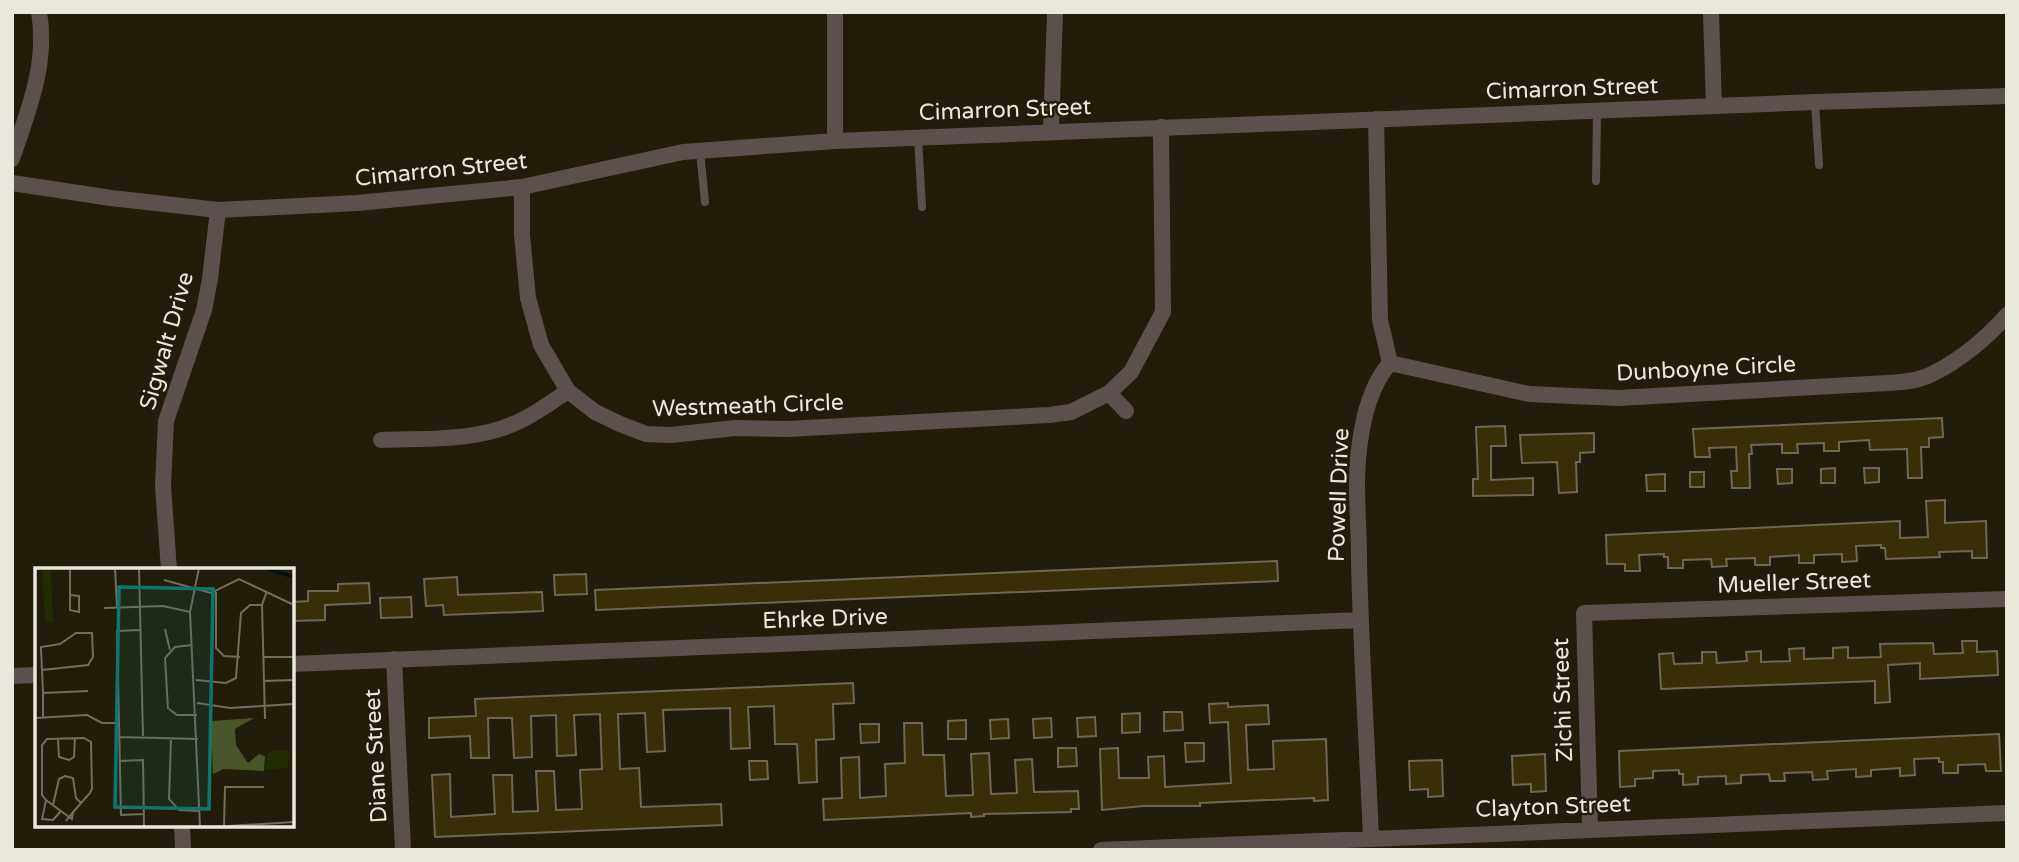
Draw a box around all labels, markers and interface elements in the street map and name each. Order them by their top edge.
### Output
street label: Cimarron Street [1485,72,1659,106]
street label: Cimarron Street [918,93,1092,127]
street label: Cimarron Street [354,147,529,193]
street label: Sigwalt Drive [134,269,200,413]
street label: Dunboyne Circle [1615,350,1797,388]
street label: Westmeath Circle [652,389,844,423]
street label: Powell Drive [1323,427,1355,563]
street label: Mueller Street [1717,566,1872,600]
inset map [35,568,294,827]
street label: Ehrke Drive [762,603,888,635]
street label: Zichi Street [1547,637,1579,763]
street label: Diane Street [358,688,393,824]
street label: Clayton Street [1475,790,1631,824]

